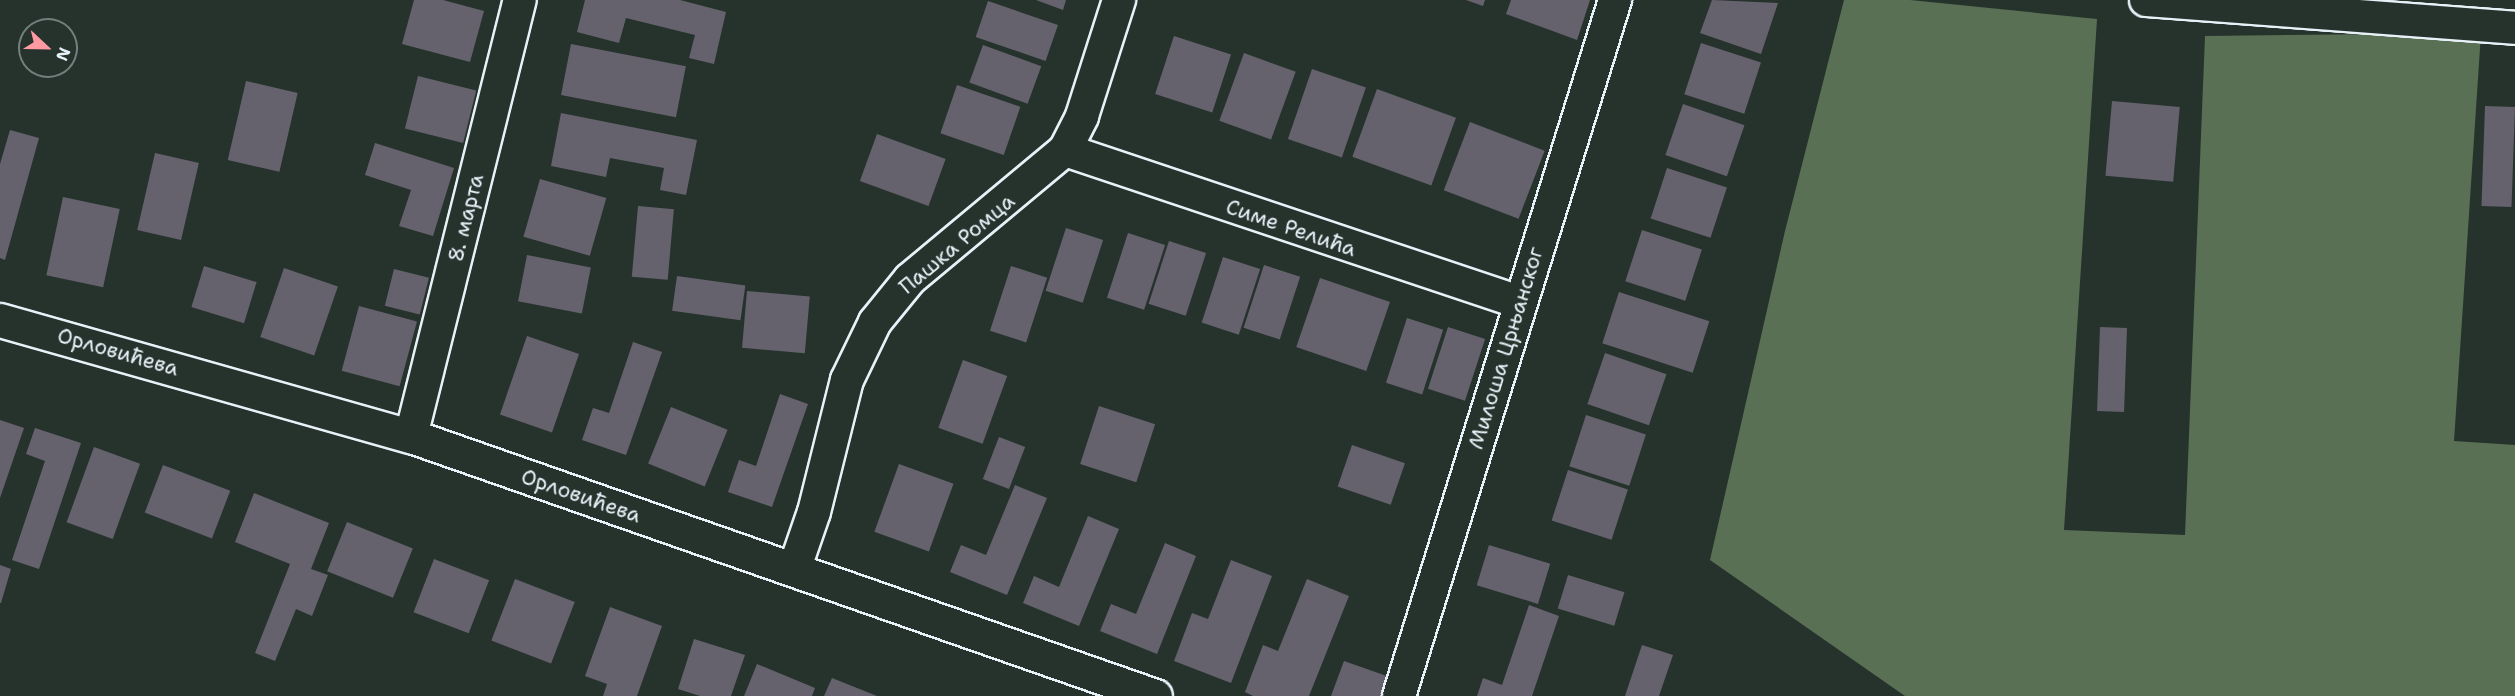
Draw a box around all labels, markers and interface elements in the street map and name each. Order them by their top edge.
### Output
north arrow [18,18,78,78]
text: N [51,44,75,64]
street label: 8. марта [443,171,489,265]
street label: Пашка Ромца [894,188,1020,300]
street label: Симе Релића [1223,194,1359,262]
street label: Милоша Црњанског [1463,244,1549,452]
street label: Орловићева [54,323,182,381]
street label: Орловићева [518,464,644,528]

